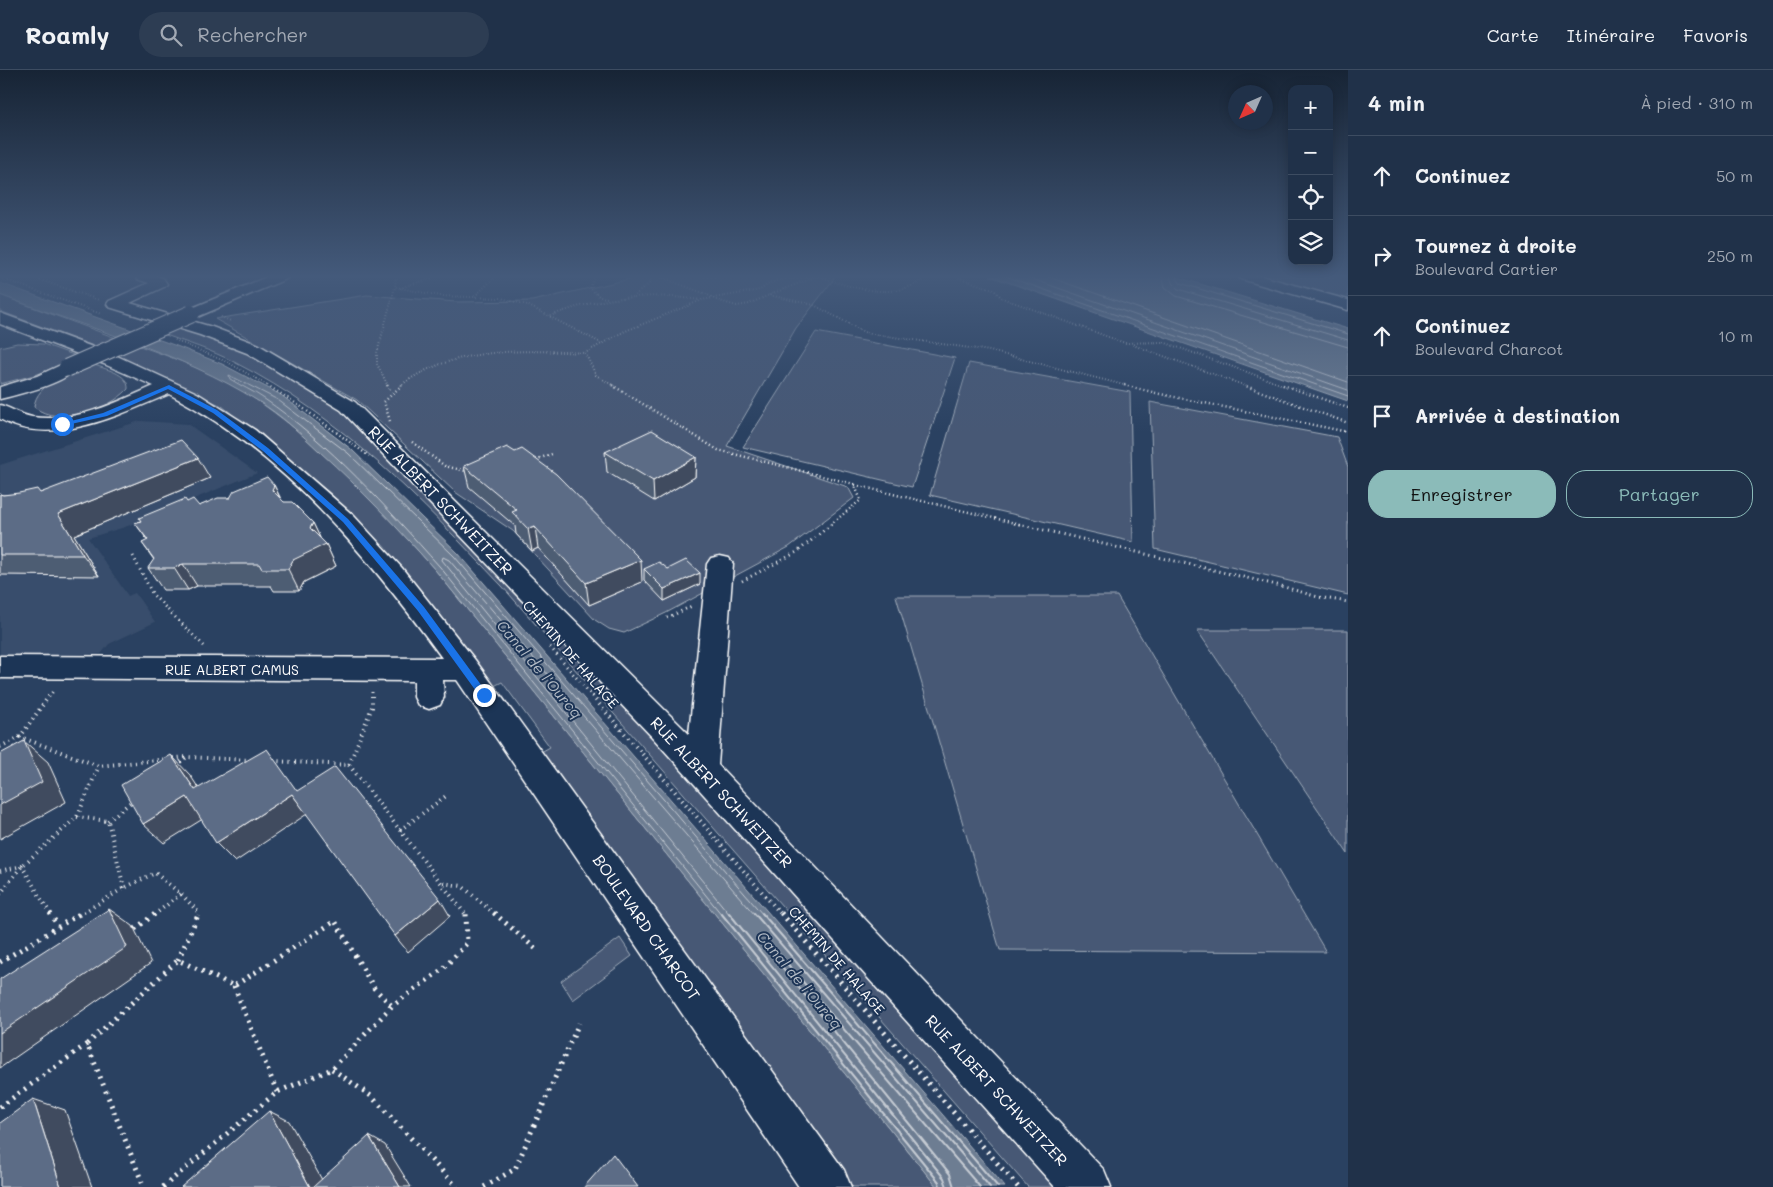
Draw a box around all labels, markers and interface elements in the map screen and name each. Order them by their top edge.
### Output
search box [139,12,489,57]
text: Roamly [25,19,109,50]
icon: search [157,21,185,49]
text: Rechercher [197,22,308,47]
text: Carte [1487,23,1539,47]
text: Itinéraire [1567,23,1655,47]
text: Favoris [1683,23,1748,47]
north arrow [1228,85,1273,130]
map controls [1288,85,1333,265]
button: + [1288,85,1333,130]
text: 4 min [1368,89,1425,116]
text: À pied · 310 m [1641,92,1753,113]
button: − [1288,130,1333,175]
icon: ahead [1368,162,1396,190]
text: Continuez [1415,163,1510,188]
text: 50 m [1716,165,1753,186]
button: locate [1288,175,1333,220]
button: layers [1288,220,1333,265]
text: Tournez à droite [1415,233,1577,258]
icon: right [1368,242,1396,270]
text: 250 m [1707,245,1753,266]
text: Boulevard Cartier [1415,258,1558,279]
text: Continuez [1415,313,1510,338]
icon: ahead [1368,322,1396,350]
text: 10 m [1718,325,1753,346]
text: Boulevard Charcot [1415,338,1563,359]
icon: arrive [1368,402,1396,430]
text: Arrivée à destination [1415,403,1620,428]
route start [51,413,74,436]
street label: RUE ALBERT SCHWEITZER [364,421,518,579]
button: Enregistrer [1368,470,1556,518]
button: Partager [1566,470,1753,518]
street label: CHEMIN DE HALAGE [519,596,623,712]
water label: Canal de l'Ourcq [493,615,587,723]
street label: RUE ALBERT CAMUS [165,660,299,679]
route end [473,684,496,707]
street label: RUE ALBERT SCHWEITZER [646,712,798,872]
street label: BOULEVARD CHARCOT [589,850,705,1004]
street label: CHEMIN DE HALAGE [785,902,889,1018]
water label: Canal de l'Ourcq [753,926,847,1034]
street label: RUE ALBERT SCHWEITZER [921,1010,1073,1170]

